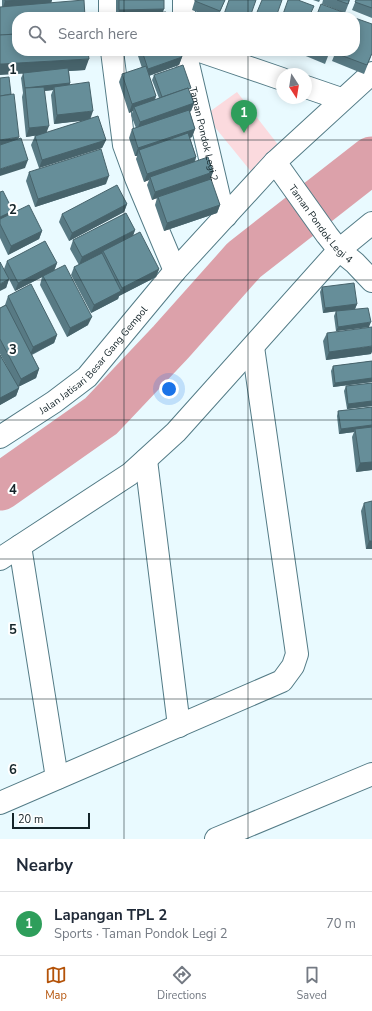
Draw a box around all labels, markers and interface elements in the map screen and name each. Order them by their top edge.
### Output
search box [12,12,360,56]
icon: search [26,23,48,45]
text: Search here [58,24,138,44]
text: 1 [9,61,17,79]
north arrow [276,68,312,104]
street label: Taman Pondok Legi 2 [186,85,221,183]
pin: 1 [231,100,257,133]
street label: Taman Pondok Legi 4 [285,182,356,267]
text: 2 [9,201,17,219]
street label: Jalan Jatisari Besar Gang Gempol [36,303,151,418]
text: 3 [9,341,17,359]
your location [159,379,179,399]
text: 4 [9,481,17,499]
text: 5 [9,621,17,639]
text: 6 [9,761,17,779]
scale bar [12,811,90,830]
text: 20 m [18,812,43,827]
text: Nearby [16,854,73,877]
text: Lapangan TPL 2 [54,905,167,925]
text: 1 [25,915,33,933]
text: 70 m [326,915,356,933]
text: Sports · Taman Pondok Legi 2 [54,925,228,943]
tab: Map [45,964,67,1003]
tab: Directions [157,964,207,1003]
tab: Saved [297,964,327,1003]

